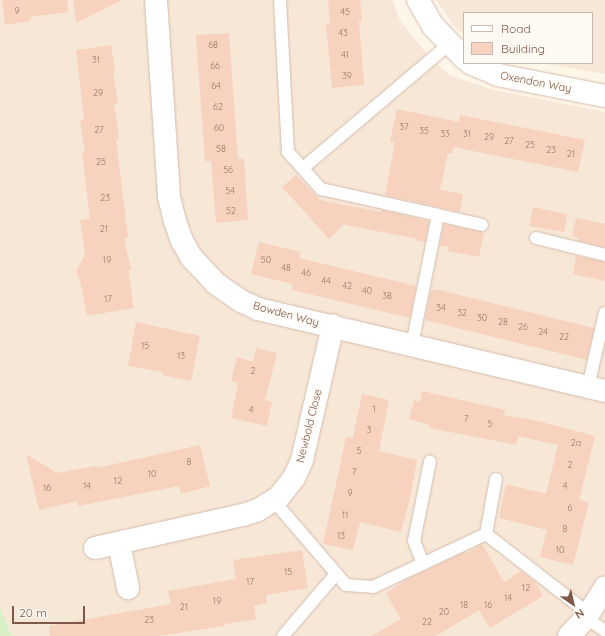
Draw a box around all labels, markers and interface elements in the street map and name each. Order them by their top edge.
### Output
house number: 9 [14,6,20,16]
house number: 45 [340,7,350,17]
legend [463,12,593,64]
text: Road [501,21,531,36]
house number: 43 [338,28,348,38]
house number: 68 [208,40,218,50]
text: Building [501,41,545,56]
house number: 41 [341,50,349,60]
house number: 31 [92,55,100,65]
house number: 66 [210,61,220,71]
street label: Oxendon Way [499,69,573,95]
house number: 39 [342,71,352,81]
house number: 64 [211,81,221,91]
house number: 29 [93,88,103,98]
house number: 62 [213,102,223,112]
house number: 37 [399,122,409,132]
house number: 60 [214,123,224,133]
house number: 27 [94,125,104,135]
house number: 35 [419,126,429,136]
house number: 33 [440,129,450,139]
house number: 31 [463,129,471,139]
house number: 29 [484,132,494,142]
house number: 27 [504,136,514,146]
house number: 25 [525,140,535,150]
house number: 58 [216,144,226,154]
house number: 23 [546,145,556,155]
house number: 21 [567,149,575,159]
house number: 25 [96,157,106,167]
house number: 56 [223,165,233,175]
house number: 54 [225,186,235,196]
house number: 23 [100,193,110,203]
house number: 52 [226,206,236,216]
house number: 21 [100,224,108,234]
house number: 19 [103,255,111,265]
house number: 50 [261,255,271,265]
house number: 48 [281,263,291,273]
house number: 46 [301,268,311,278]
house number: 44 [321,276,331,286]
house number: 42 [342,281,352,291]
house number: 40 [362,286,372,296]
house number: 38 [382,291,392,301]
house number: 17 [104,294,112,304]
street label: Bowden Way [252,299,320,329]
house number: 34 [436,303,446,313]
house number: 32 [457,308,467,318]
house number: 30 [477,313,487,323]
house number: 28 [498,317,508,327]
house number: 26 [518,322,528,332]
house number: 24 [538,327,548,337]
house number: 22 [559,332,569,342]
house number: 15 [141,341,149,351]
house number: 13 [177,351,185,361]
house number: 2 [251,366,255,376]
street label: Newbold Close [293,388,325,464]
house number: 1 [372,404,376,414]
house number: 4 [249,405,253,415]
house number: 7 [464,414,468,424]
house number: 5 [488,419,492,429]
house number: 3 [367,425,371,435]
house number: 2a [571,438,581,448]
house number: 5 [357,446,361,456]
house number: 8 [187,457,191,467]
house number: 2 [568,460,572,470]
house number: 7 [352,467,356,477]
house number: 10 [148,469,156,479]
house number: 12 [114,476,122,486]
house number: 14 [83,481,91,491]
house number: 4 [563,481,567,491]
house number: 16 [43,483,51,493]
house number: 9 [347,488,353,498]
house number: 6 [568,503,572,513]
house number: 11 [342,510,348,520]
house number: 8 [563,524,567,534]
house number: 13 [337,531,345,541]
house number: 10 [556,545,564,555]
house number: 15 [284,567,292,577]
house number: 17 [246,577,254,587]
house number: 12 [522,583,530,593]
north arrow [553,584,593,624]
house number: 14 [504,593,512,603]
house number: 19 [213,596,221,606]
scale bar [14,598,87,624]
house number: 18 [460,600,468,610]
house number: 16 [484,600,492,610]
house number: 21 [180,602,188,612]
text: 20 m [19,605,47,620]
text: N [572,606,587,622]
house number: 20 [439,607,449,617]
house number: 23 [144,615,154,625]
house number: 22 [422,617,432,627]

